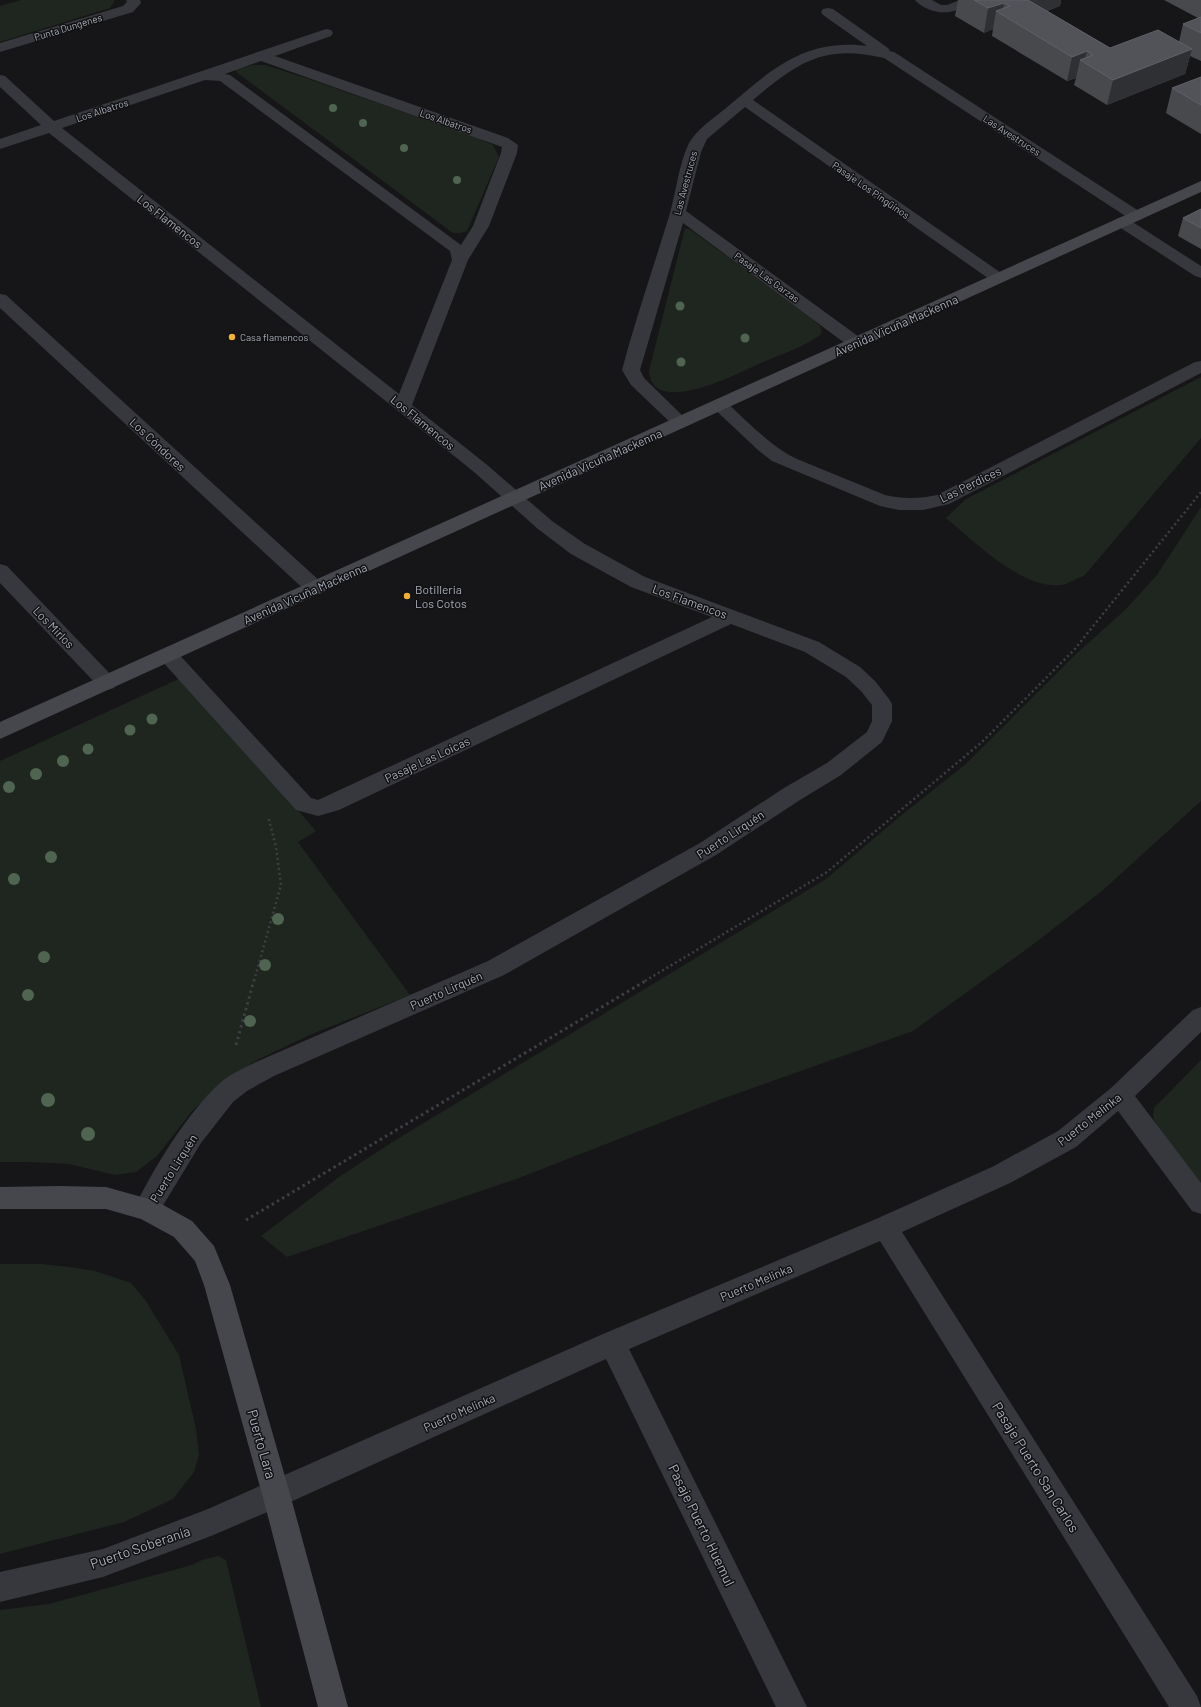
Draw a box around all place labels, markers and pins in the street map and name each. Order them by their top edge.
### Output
place label: Casa flamencos [240,331,308,343]
marker: Casa flamencos [227,332,237,342]
place label: Botilleria Los Cotos [415,582,467,610]
marker: Botilleria Los Cotos [402,591,412,601]

